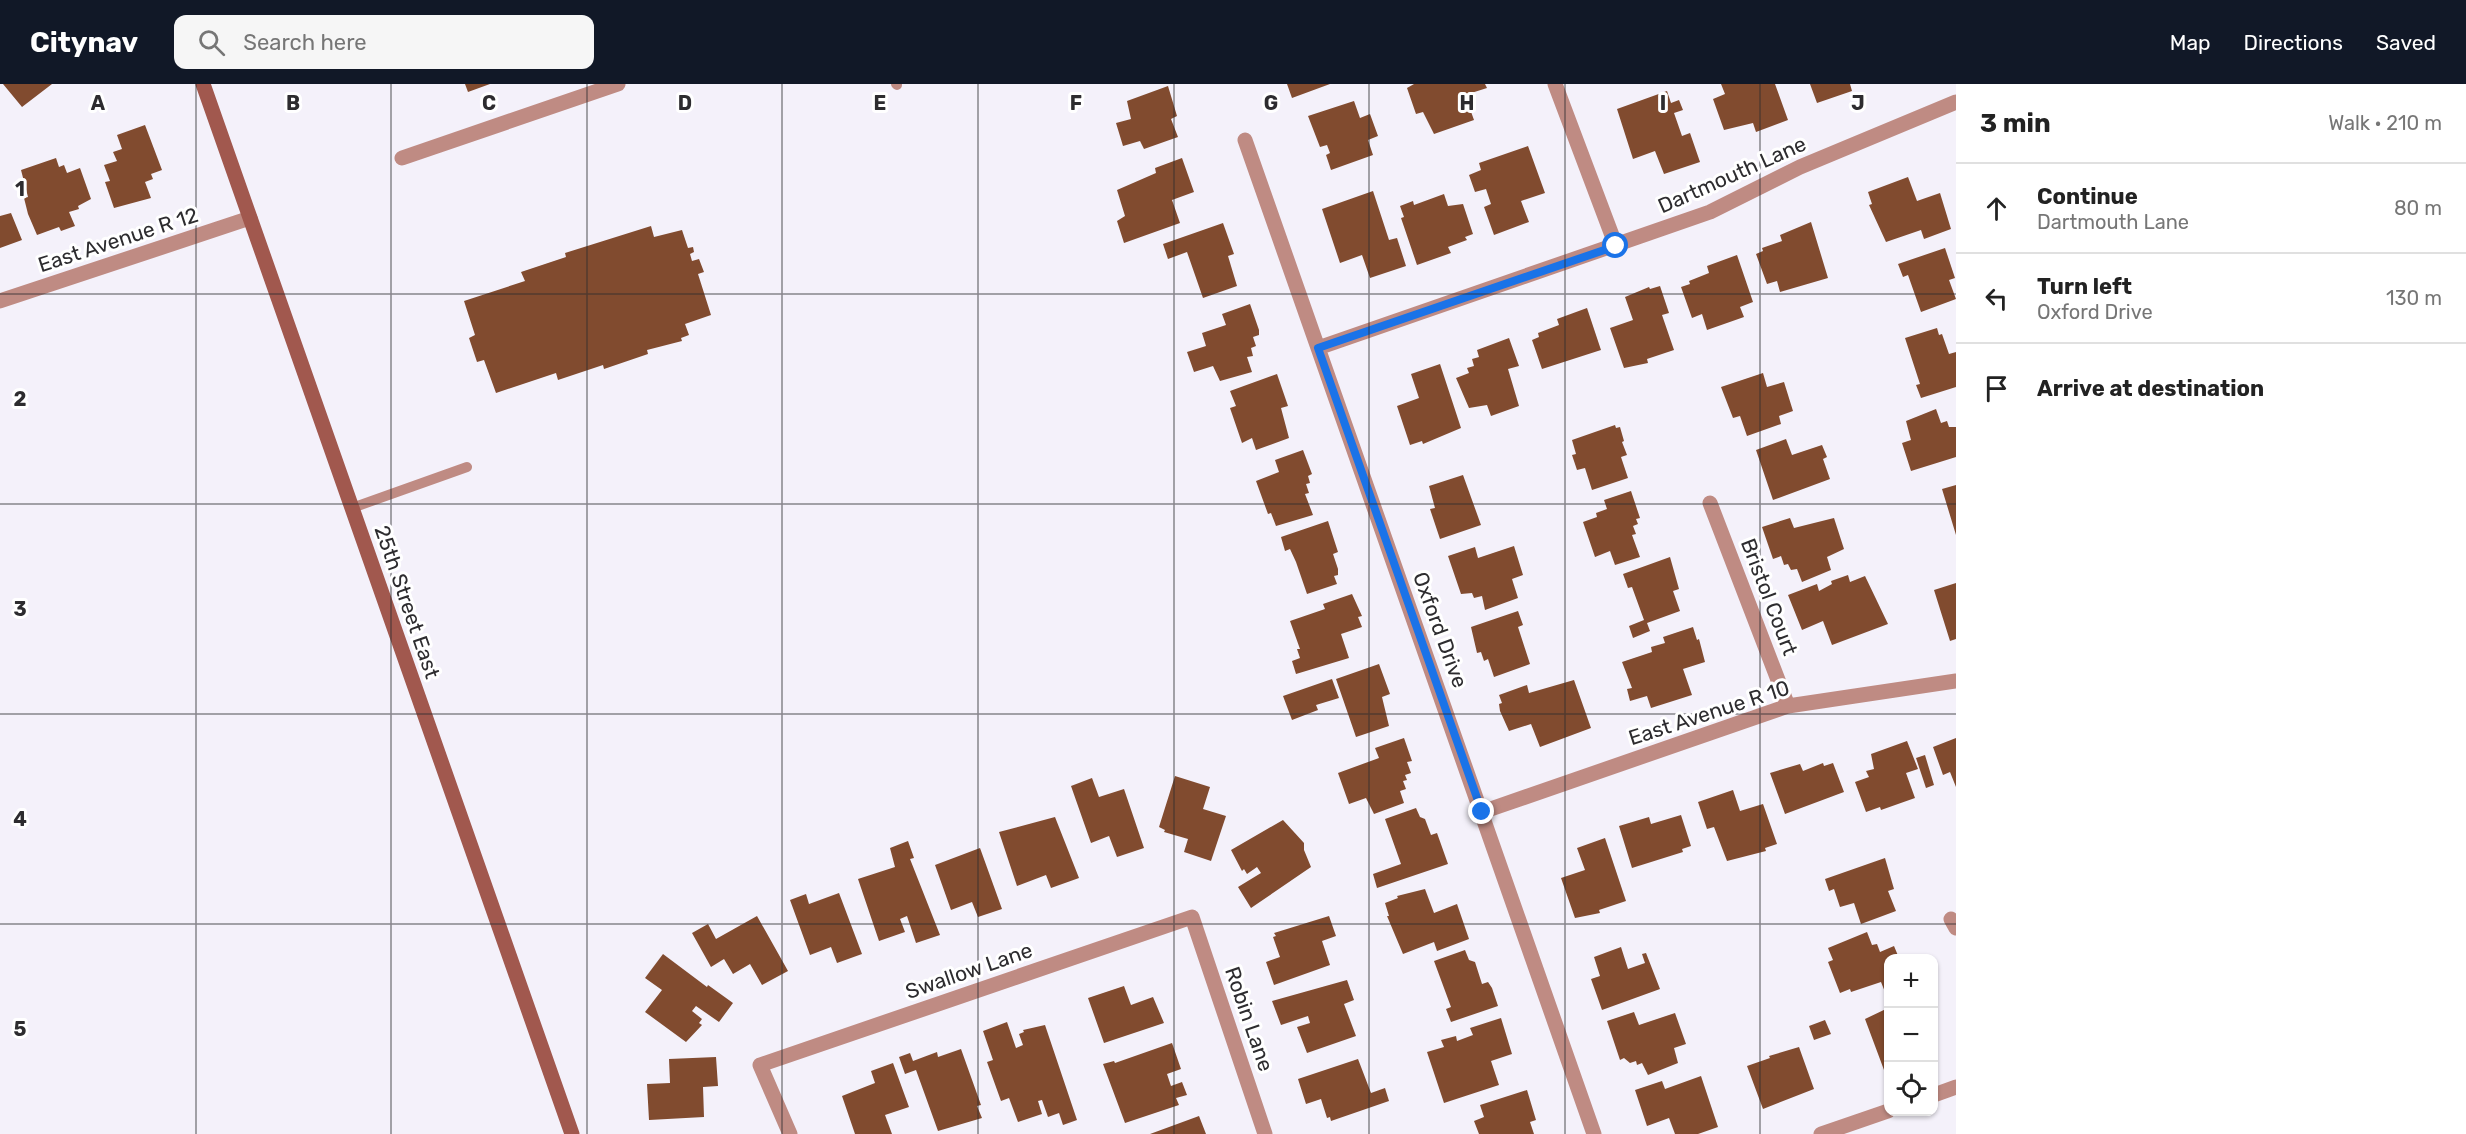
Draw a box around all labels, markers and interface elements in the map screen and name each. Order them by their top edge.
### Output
search box [174,15,594,69]
text: Citynav [30,26,138,59]
icon: search [195,26,228,59]
text: Search here [243,29,367,56]
text: Map [2170,30,2211,55]
text: Directions [2244,30,2343,55]
text: Saved [2376,30,2436,55]
text: A [91,91,106,115]
text: B [286,91,300,115]
text: C [482,91,496,115]
text: D [678,91,692,115]
text: E [874,91,886,115]
text: F [1070,91,1082,115]
text: G [1264,91,1278,115]
text: H [1460,91,1474,115]
text: I [1660,91,1666,115]
text: J [1851,91,1865,115]
text: 3 min [1980,108,2051,139]
text: Walk · 210 m [2328,111,2442,135]
street label: Dartmouth Lane [1654,131,1810,218]
text: 1 [15,177,25,201]
text: Continue [2037,183,2138,210]
icon: ahead [1980,192,2013,225]
text: 80 m [2394,196,2442,220]
street label: East Avenue R 12 [35,202,201,277]
text: Dartmouth Lane [2037,210,2189,234]
route start [1602,232,1628,258]
text: Turn left [2037,273,2132,300]
icon: left [1980,282,2013,315]
text: 130 m [2386,286,2442,310]
text: Oxford Drive [2037,300,2153,324]
icon: arrive [1980,372,2013,405]
text: Arrive at destination [2037,375,2264,402]
text: 2 [14,387,27,411]
street label: 25th Street East [370,522,445,682]
street label: Bristol Court [1736,535,1803,659]
street label: Oxford Drive [1408,569,1473,691]
text: 3 [13,597,27,621]
street label: East Avenue R 10 [1625,675,1792,750]
route end [1468,798,1494,824]
text: 4 [13,807,27,831]
street label: Swallow Lane [902,937,1036,1004]
map controls [1884,954,1938,1116]
button: + [1884,954,1938,1008]
street label: Robin Lane [1220,963,1279,1074]
button: − [1884,1008,1938,1062]
text: 5 [14,1017,27,1041]
button: locate [1884,1062,1938,1116]

